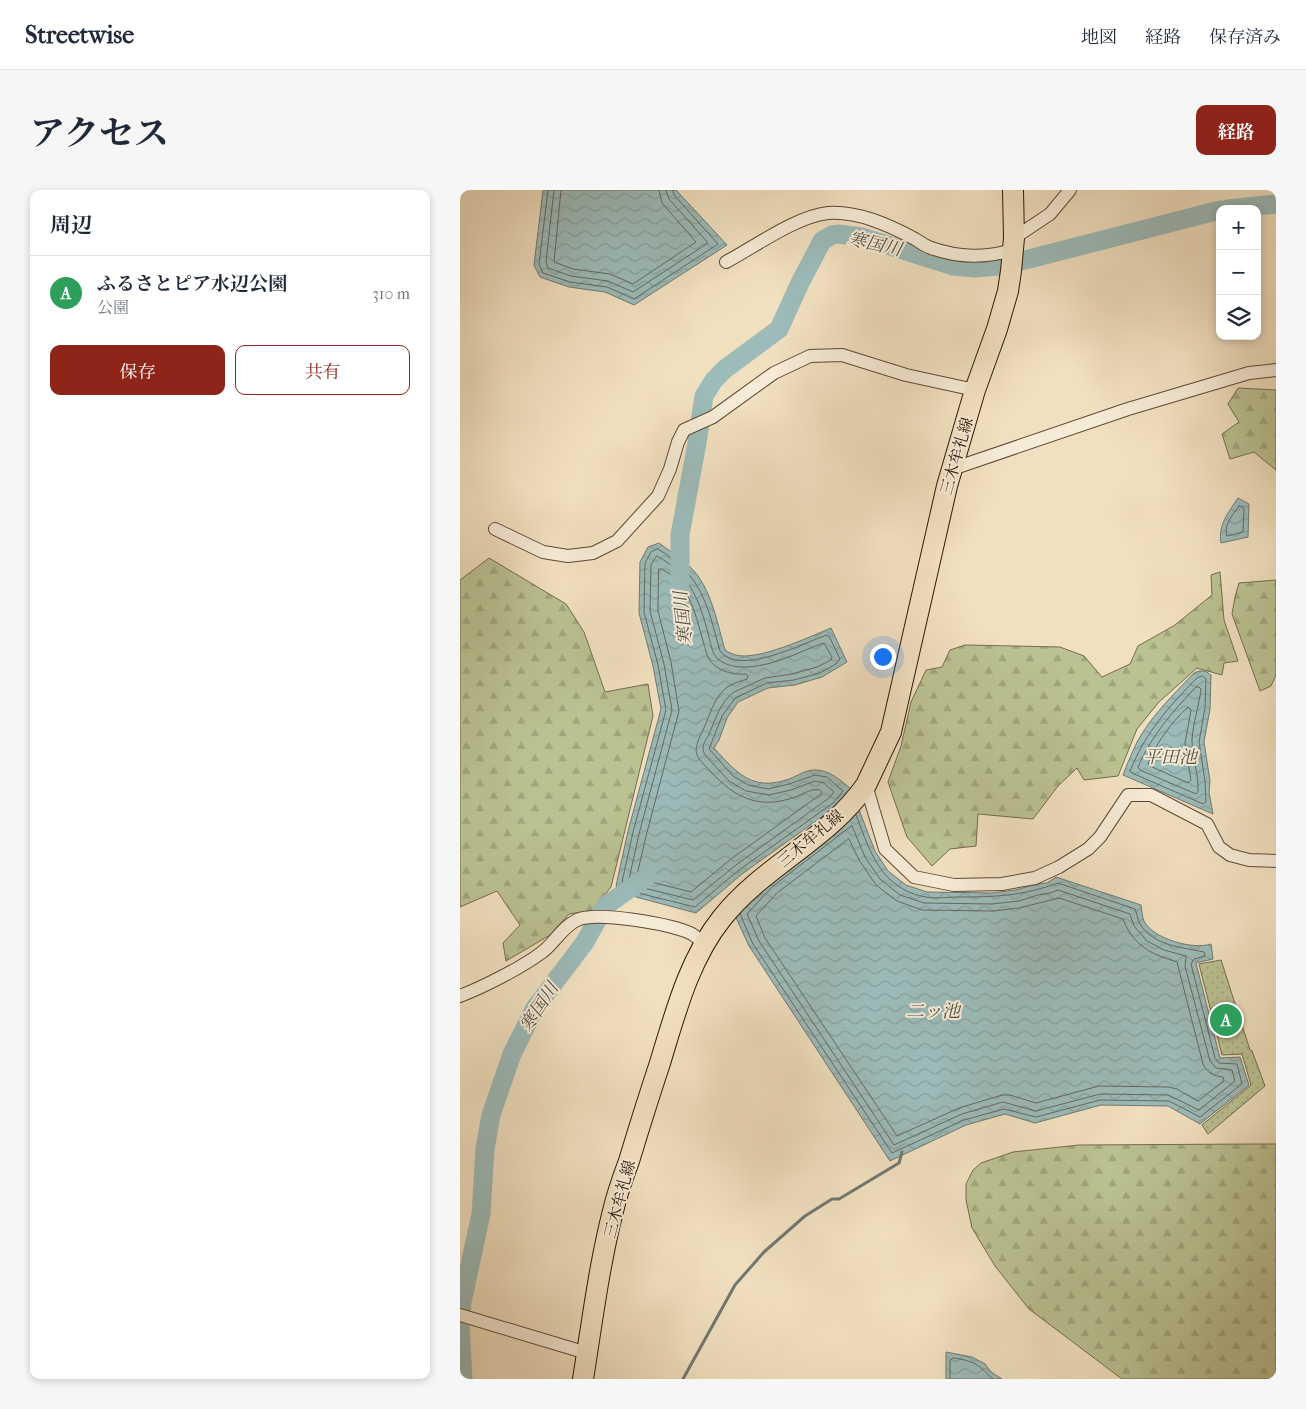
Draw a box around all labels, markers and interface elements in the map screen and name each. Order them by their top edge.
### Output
text: Streetwise [25,21,134,49]
text: 地図 [1081,27,1117,48]
text: 経路 [1145,27,1181,48]
text: 保存済み [1209,27,1281,48]
button: 経路 [1196,105,1276,155]
text: アクセス [30,113,169,154]
map controls [1216,205,1261,340]
button: + [1216,205,1261,250]
text: 周辺 [50,213,92,237]
water label: 寒国川 [846,228,906,261]
button: − [1216,250,1261,295]
text: ふるさとピア水辺公園 [97,273,287,295]
text: A [61,284,71,303]
text: 310 m [372,284,410,303]
button: layers [1216,295,1261,340]
text: 公園 [97,298,129,317]
button: 保存 [50,345,225,395]
button: 共有 [235,345,410,395]
street label: 三木牟礼線 [936,415,977,497]
water label: 寒国川 [670,588,697,646]
your location [870,644,896,670]
water label: 平田池 [1143,747,1199,768]
street label: 三木牟礼線 [774,805,847,871]
water label: 寒国川 [516,977,564,1036]
water label: 二ッ池 [906,1001,962,1022]
pin: A [1210,1001,1242,1039]
street label: 三木牟礼線 [600,1158,639,1240]

